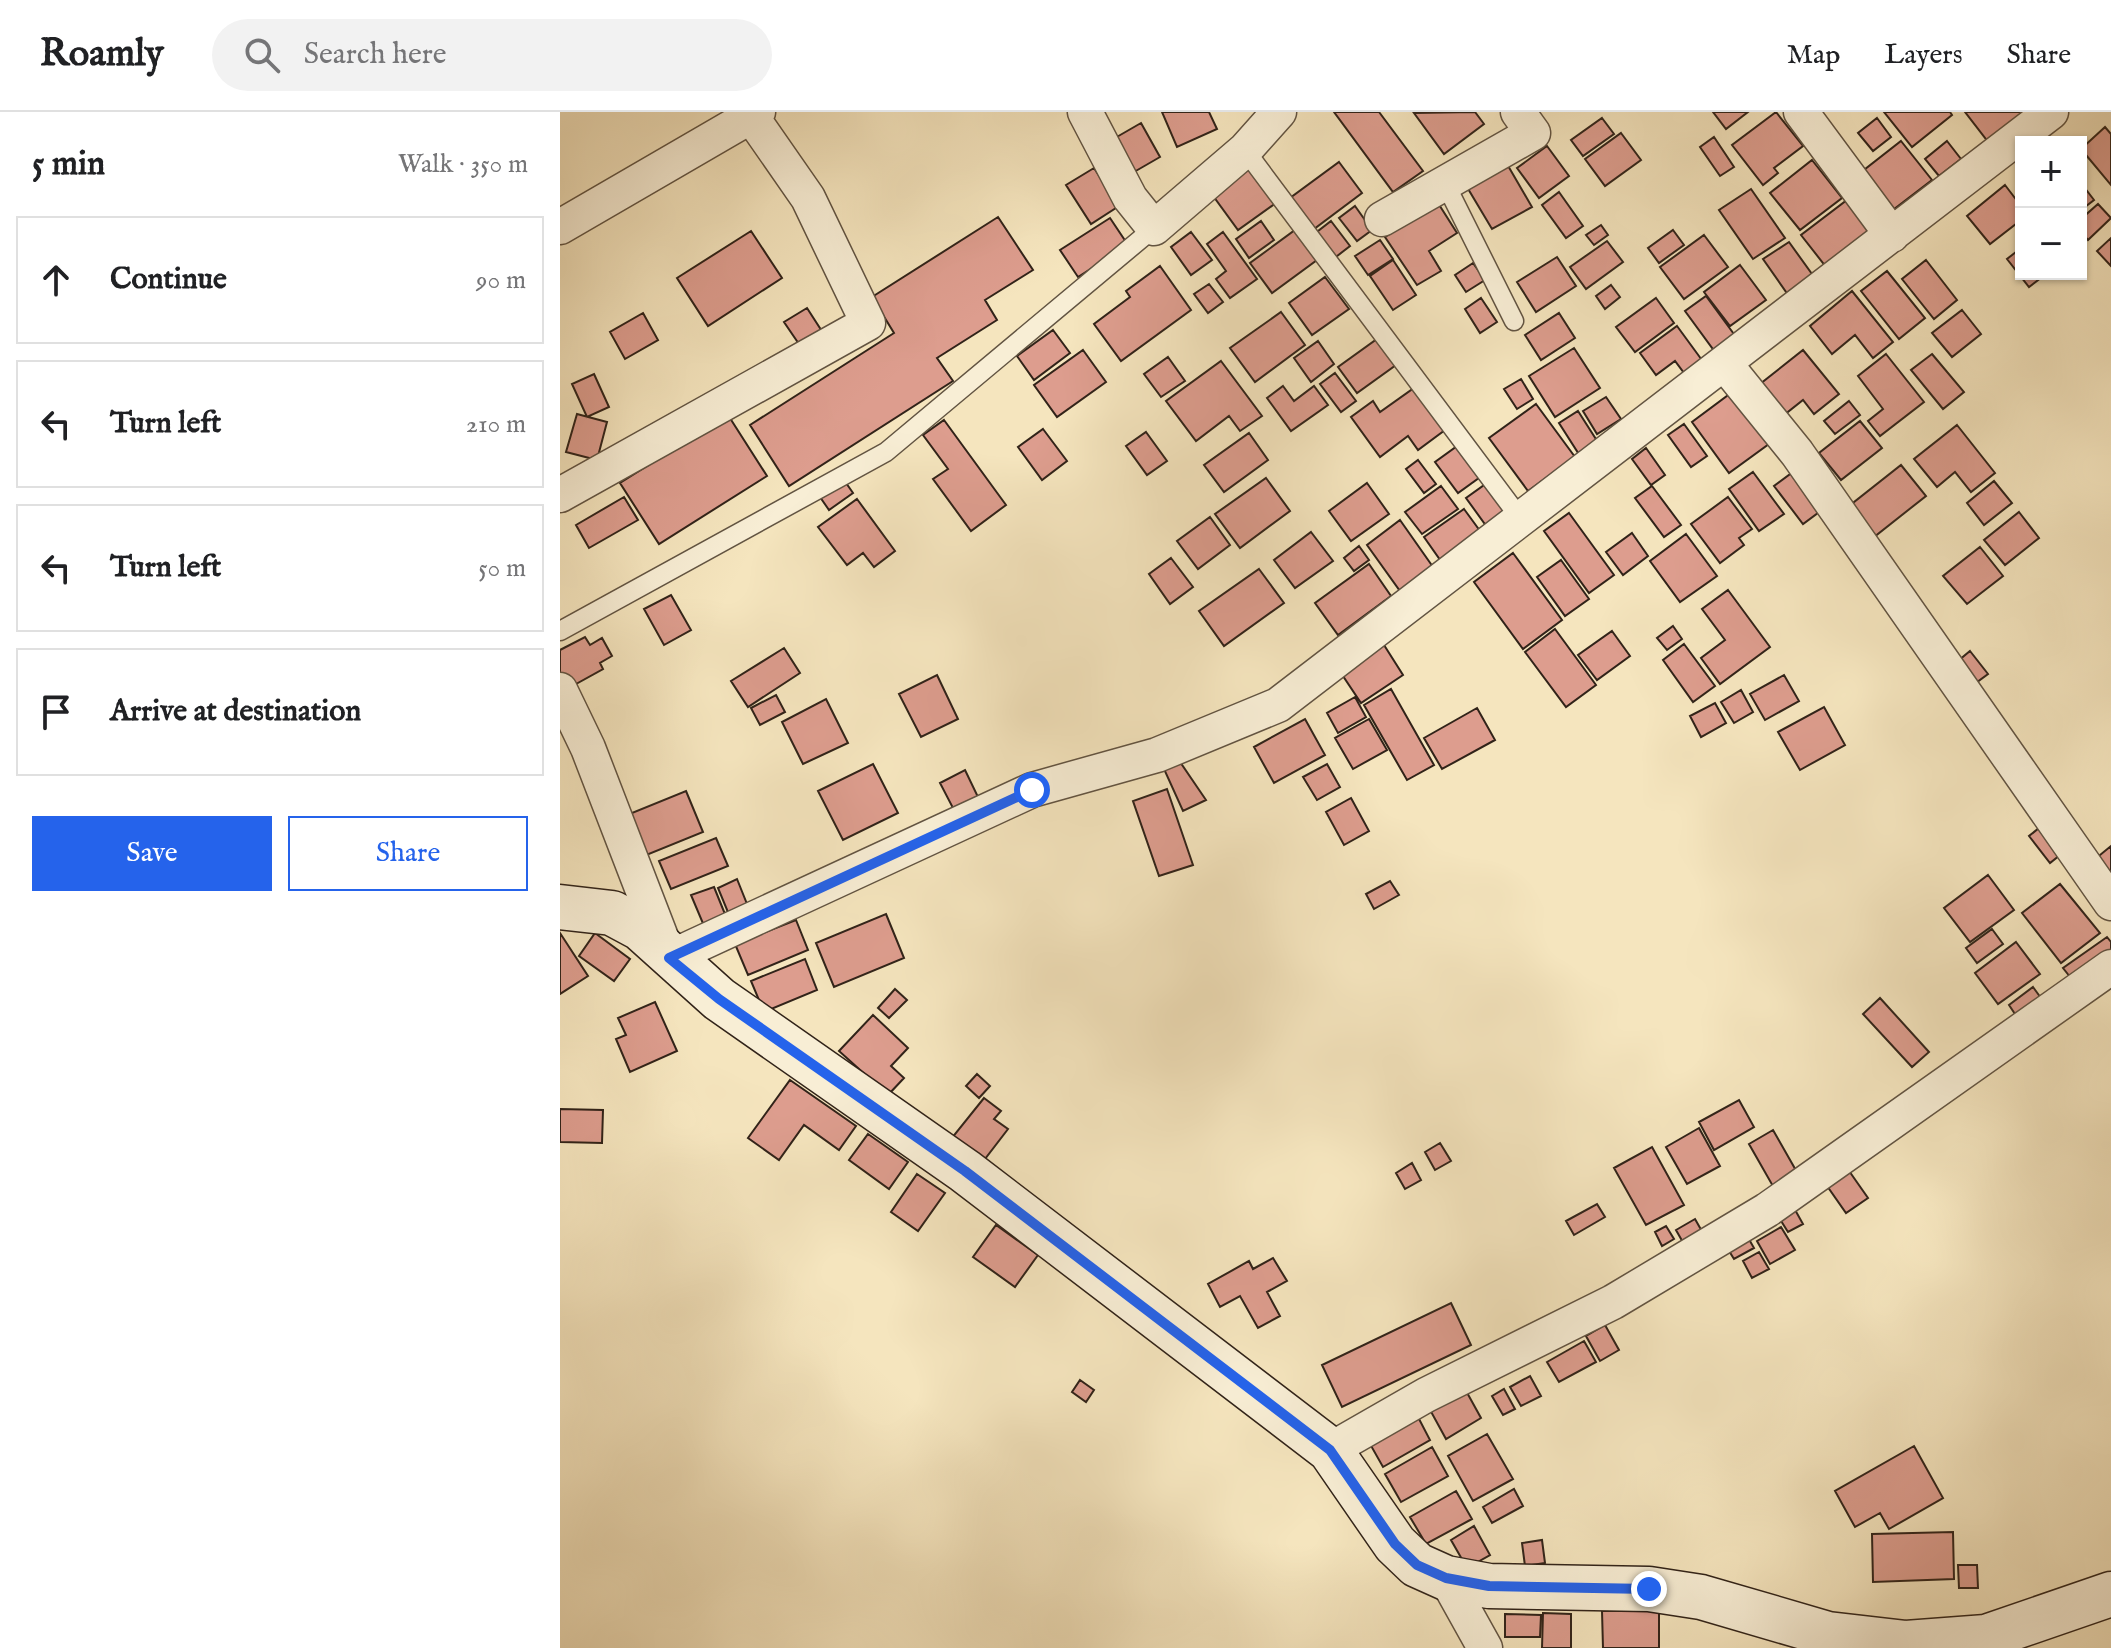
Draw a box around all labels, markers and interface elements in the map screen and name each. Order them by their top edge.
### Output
search box [212,19,772,91]
text: Roamly [40,31,164,79]
icon: search [240,33,284,77]
text: Search here [304,36,447,74]
text: Map [1787,38,1840,73]
text: Layers [1884,38,1963,73]
text: Share [2007,38,2071,73]
map controls [2015,136,2087,280]
button: + [2015,136,2087,208]
text: 5 min [32,143,105,186]
text: Walk · 350 m [398,148,528,181]
button: − [2015,208,2087,280]
icon: ahead [34,258,78,302]
text: Continue [110,261,227,299]
text: 90 m [476,264,526,297]
icon: left [34,402,78,446]
text: Turn left [110,405,221,443]
text: 210 m [466,408,526,441]
icon: left [34,546,78,590]
text: Turn left [110,549,221,587]
text: 50 m [478,552,526,585]
icon: arrive [34,690,78,734]
text: Arrive at destination [110,693,361,731]
route start [1014,772,1050,808]
button: Save [32,816,272,891]
button: Share [288,816,528,891]
route end [1631,1571,1667,1607]

